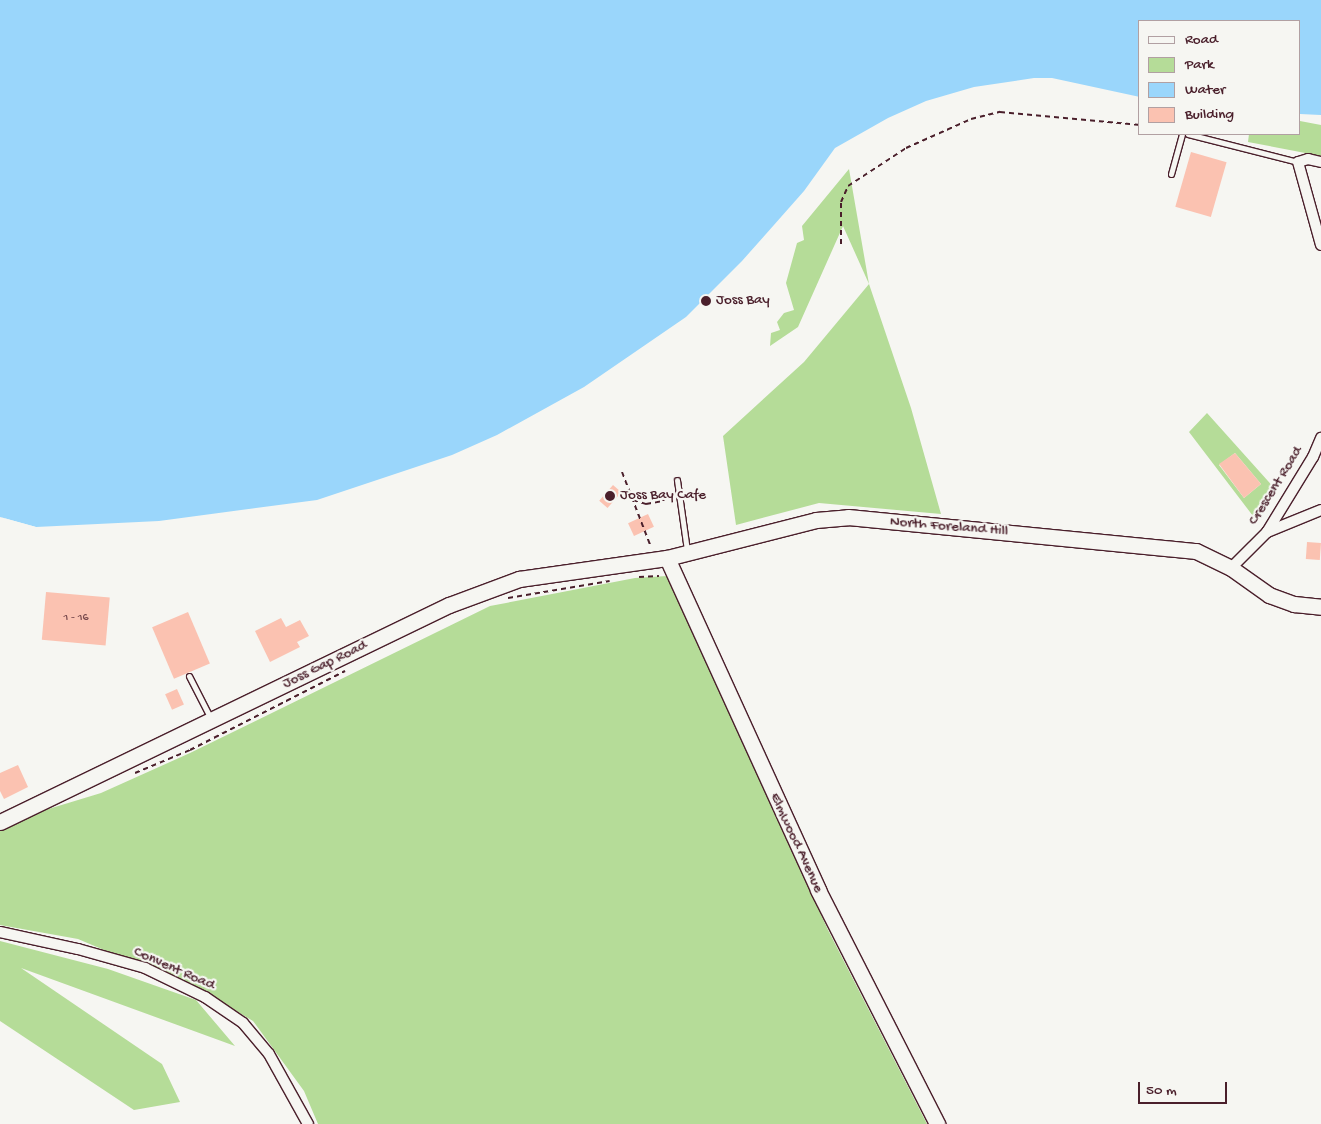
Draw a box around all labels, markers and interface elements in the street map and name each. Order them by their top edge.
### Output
legend [1138,20,1301,135]
text: Road [1185,31,1218,49]
text: Park [1185,56,1214,74]
text: Water [1185,81,1225,99]
text: Building [1185,106,1234,124]
place label: Joss Bay [716,292,770,310]
marker: Joss Bay [700,295,712,307]
street label: Crescent Road [1245,443,1307,529]
place label: Joss Bay Cafe [620,487,706,505]
marker: Joss Bay Cafe [604,490,616,502]
street label: North Foreland Hill [889,513,1009,541]
house number: 1 - 16 [63,612,89,626]
street label: Joss Gap Road [280,637,370,693]
street label: Elmwood Avenue [765,790,827,896]
street label: Convent Road [131,943,217,995]
scale bar [1141,1072,1230,1104]
text: 50 m [1146,1082,1177,1100]

